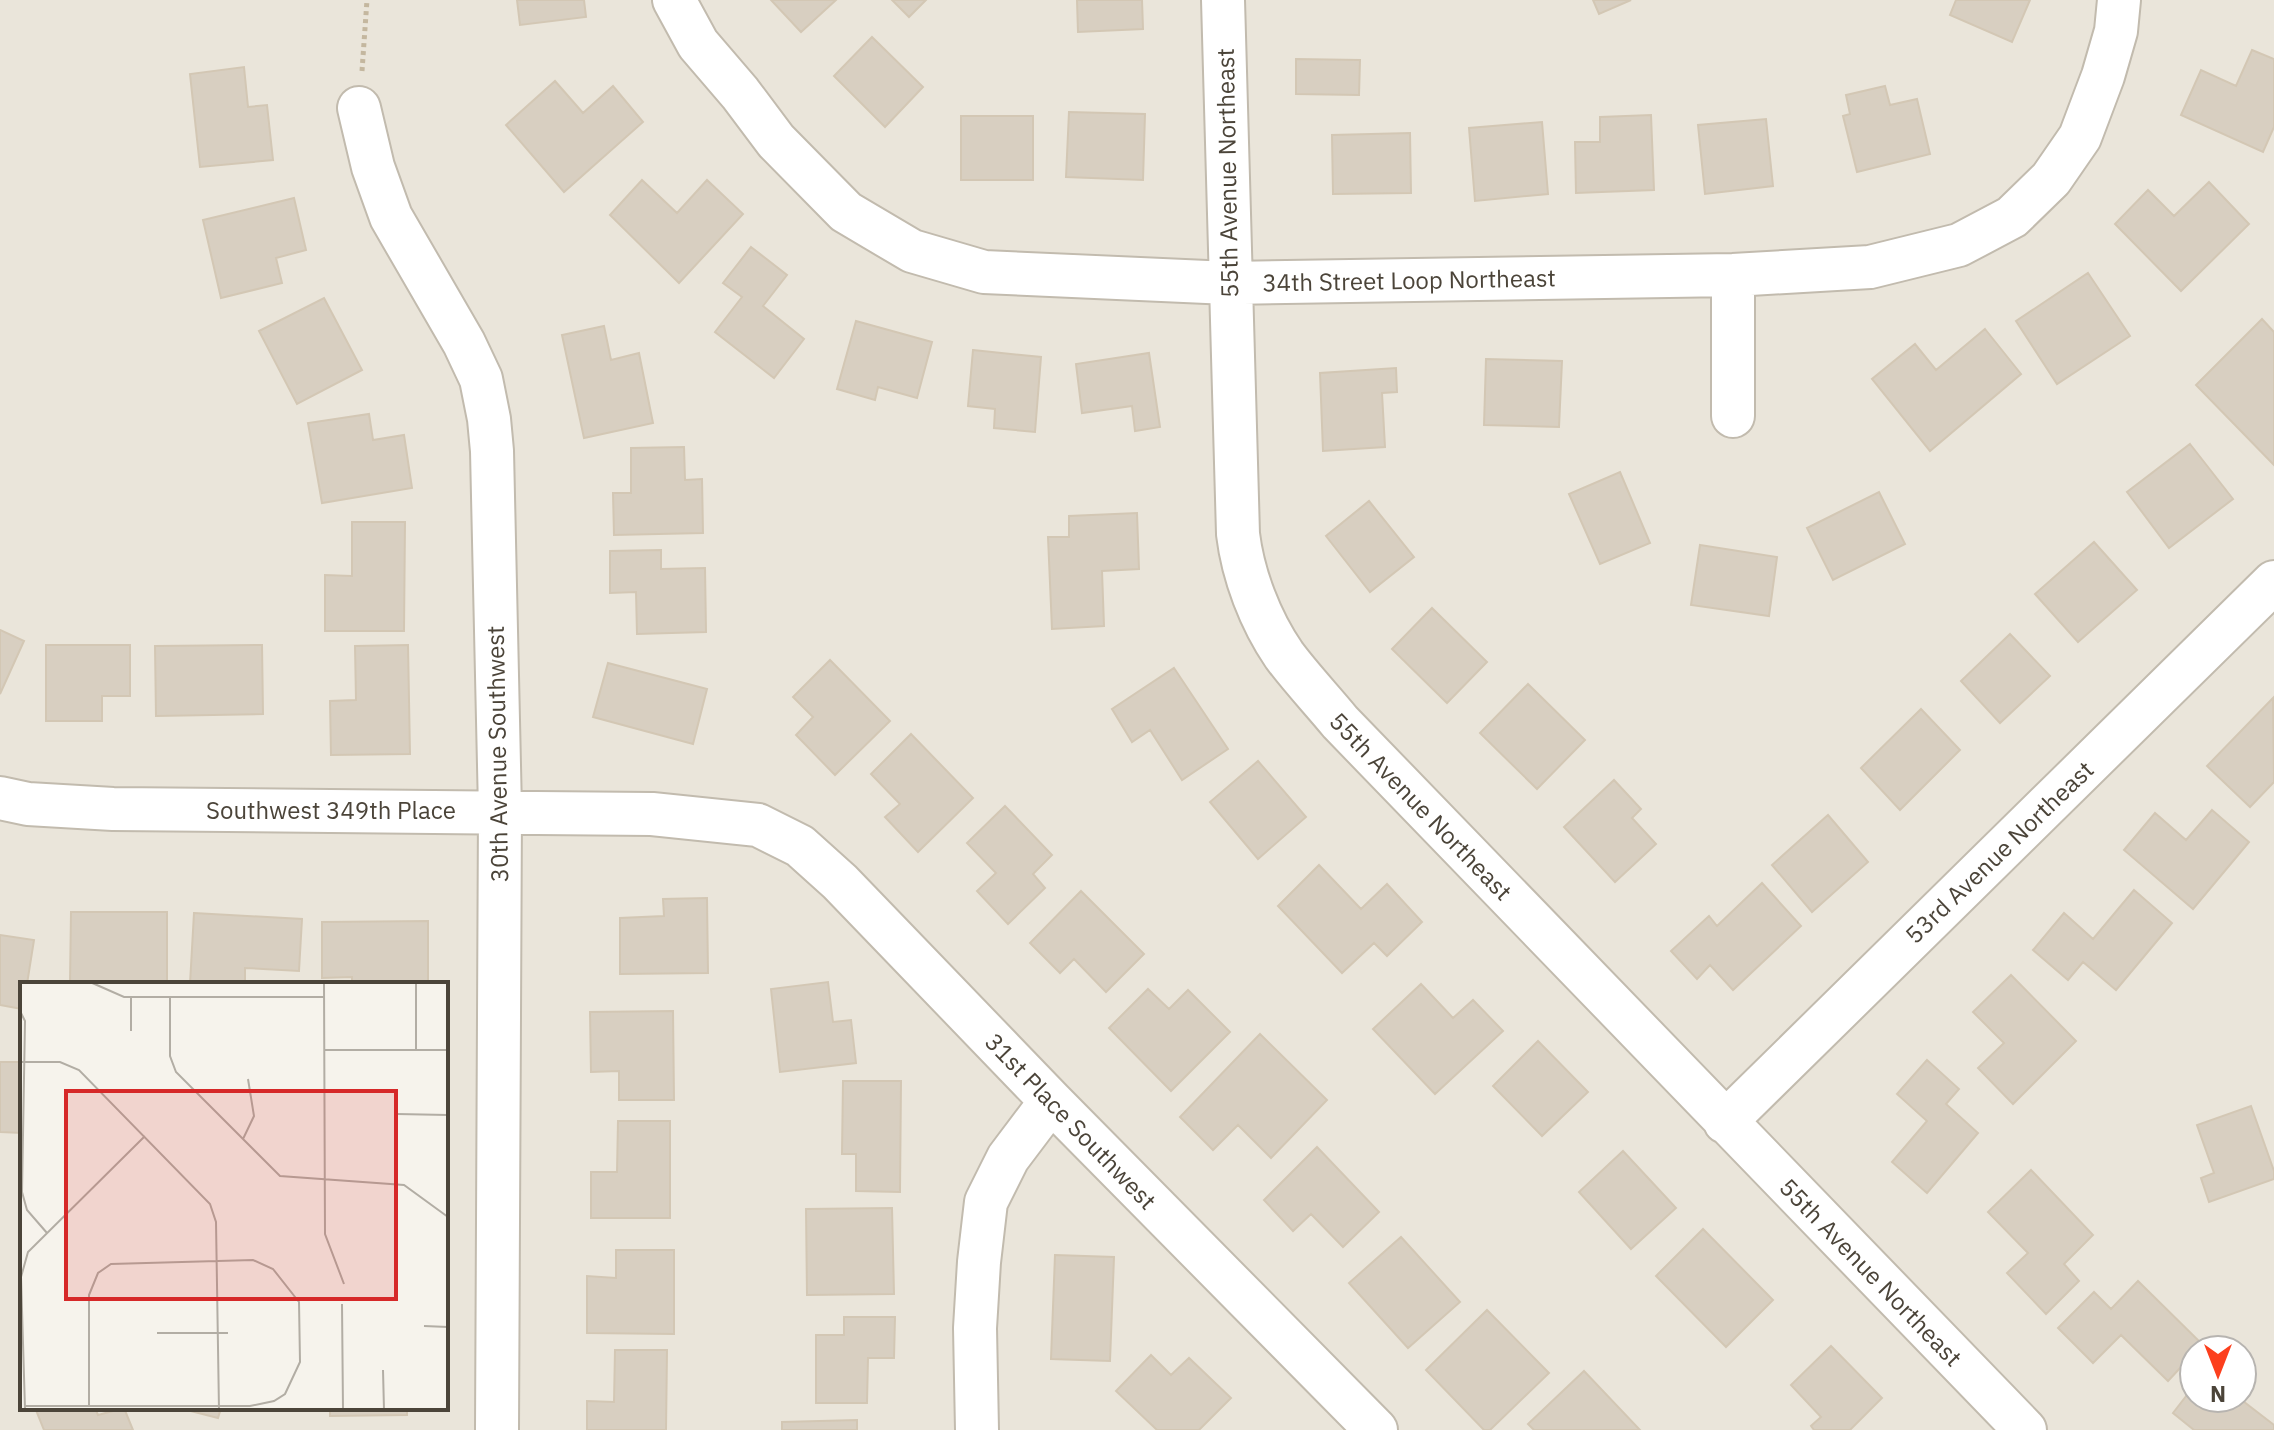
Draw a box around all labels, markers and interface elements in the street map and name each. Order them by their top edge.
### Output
street label: 55th Avenue Northeast [1209,48,1245,298]
street label: 34th Street Loop Northeast [1262,261,1556,299]
street label: 30th Avenue Southwest [479,625,515,883]
street label: 55th Avenue Northeast [1323,705,1519,907]
street label: 53rd Avenue Northeast [1898,754,2100,950]
street label: Southwest 349th Place [206,794,456,826]
inset map [20,982,448,1410]
street label: 31st Place Southwest [978,1026,1164,1216]
street label: 55th Avenue Northeast [1773,1171,1969,1373]
north arrow [2178,1334,2258,1414]
text: N [2210,1380,2226,1409]

